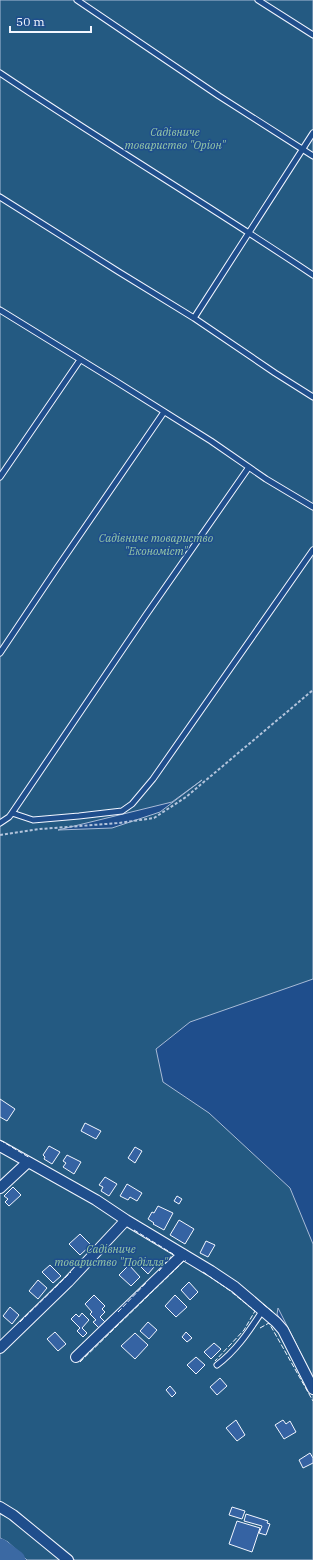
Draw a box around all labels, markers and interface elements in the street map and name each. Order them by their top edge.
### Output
scale bar [10,8,91,34]
text: 50 m [16,14,45,29]
park label: Садівниче товариство "Оріон" [125,125,226,152]
park label: Садівниче товариство "Економіст" [99,531,214,558]
park label: Садівниче товариство "Поділля" [54,1242,168,1269]

